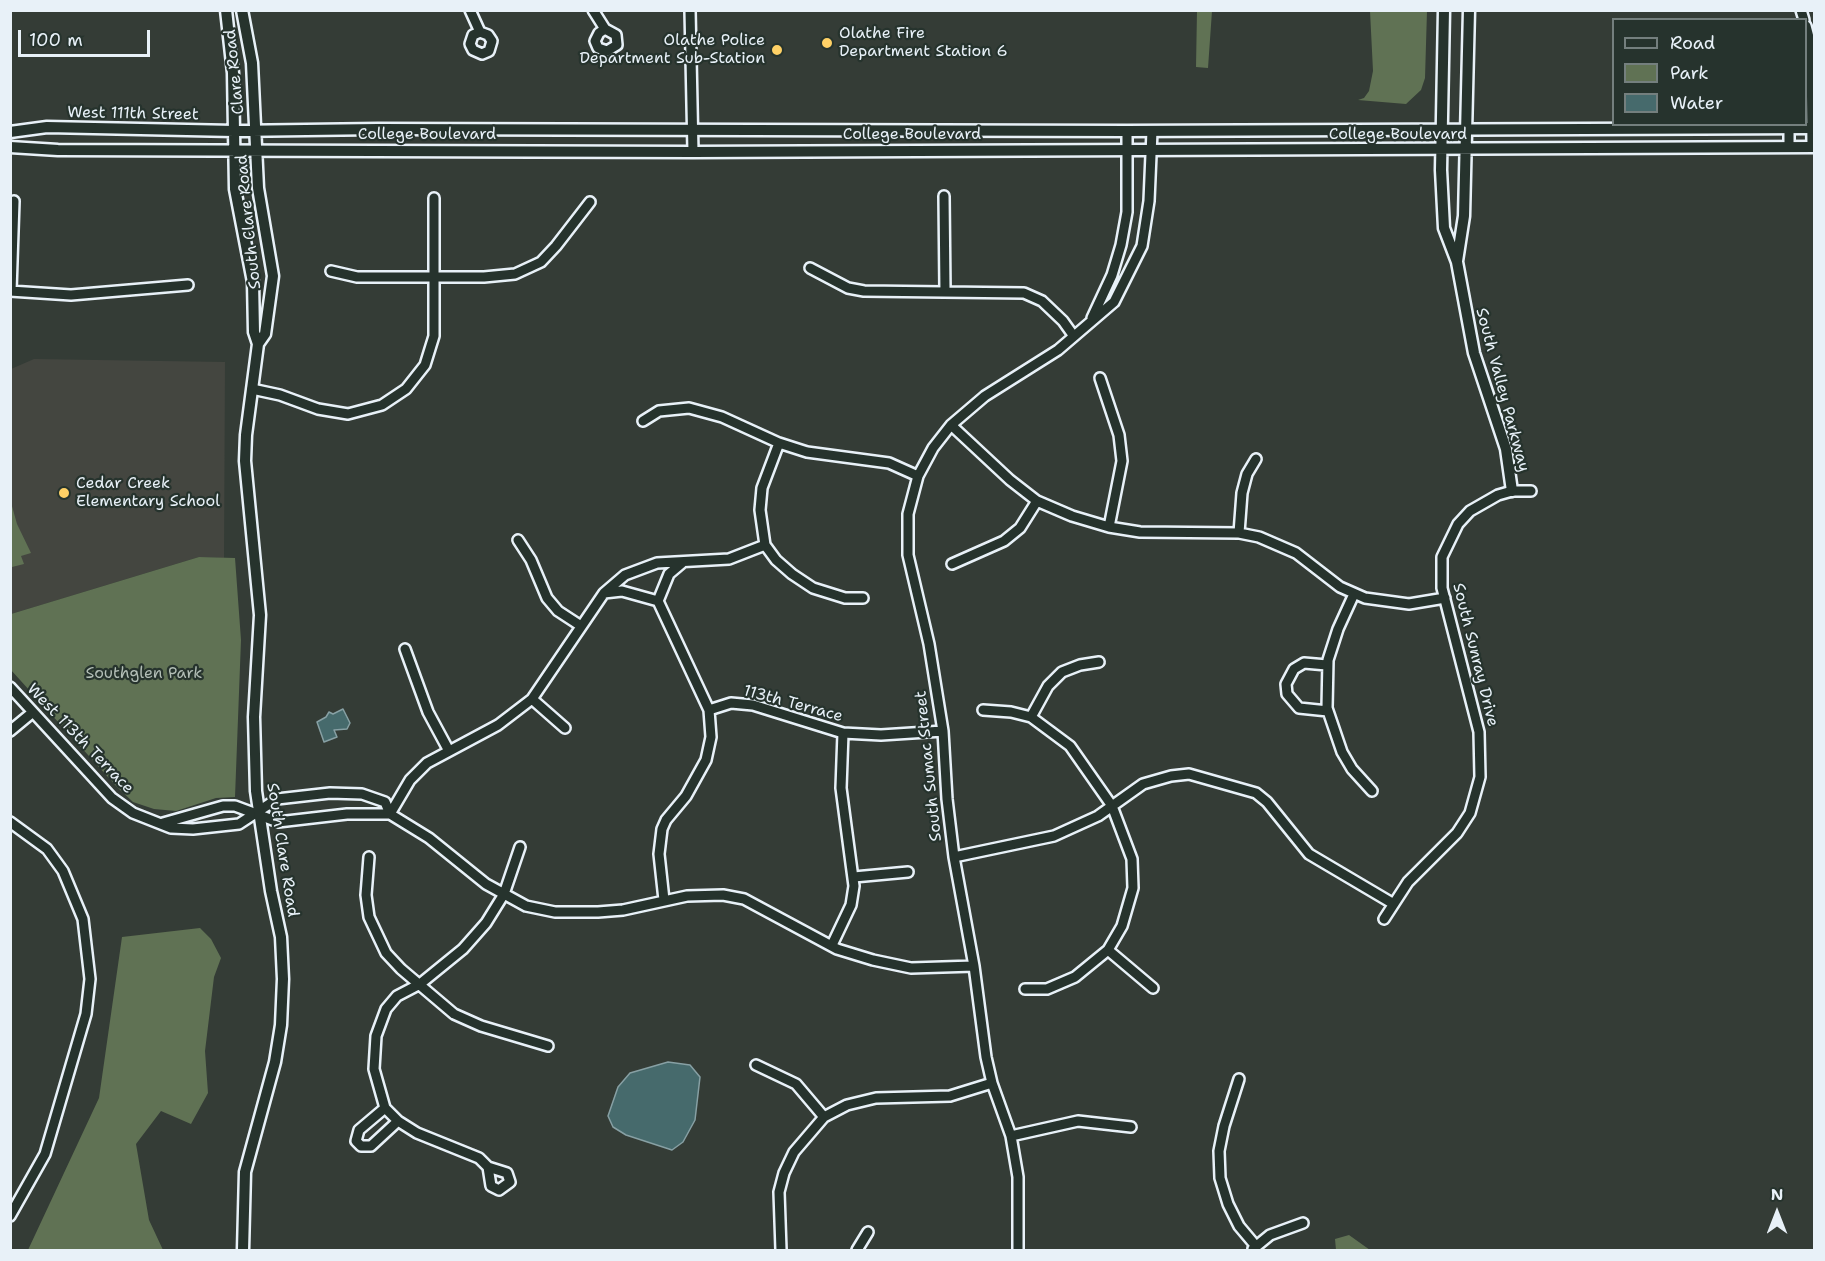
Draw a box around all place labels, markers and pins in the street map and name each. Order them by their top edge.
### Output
place label: Olathe Fire Department Station 6 [839,24,1008,62]
place label: Olathe Police Department Sub-Station [580,31,765,69]
marker: Olathe Fire Department Station 6 [820,36,834,50]
marker: Olathe Police Department Sub-Station [770,43,784,57]
place label: Cedar Creek Elementary School [76,474,220,512]
marker: Cedar Creek Elementary School [57,486,71,500]

